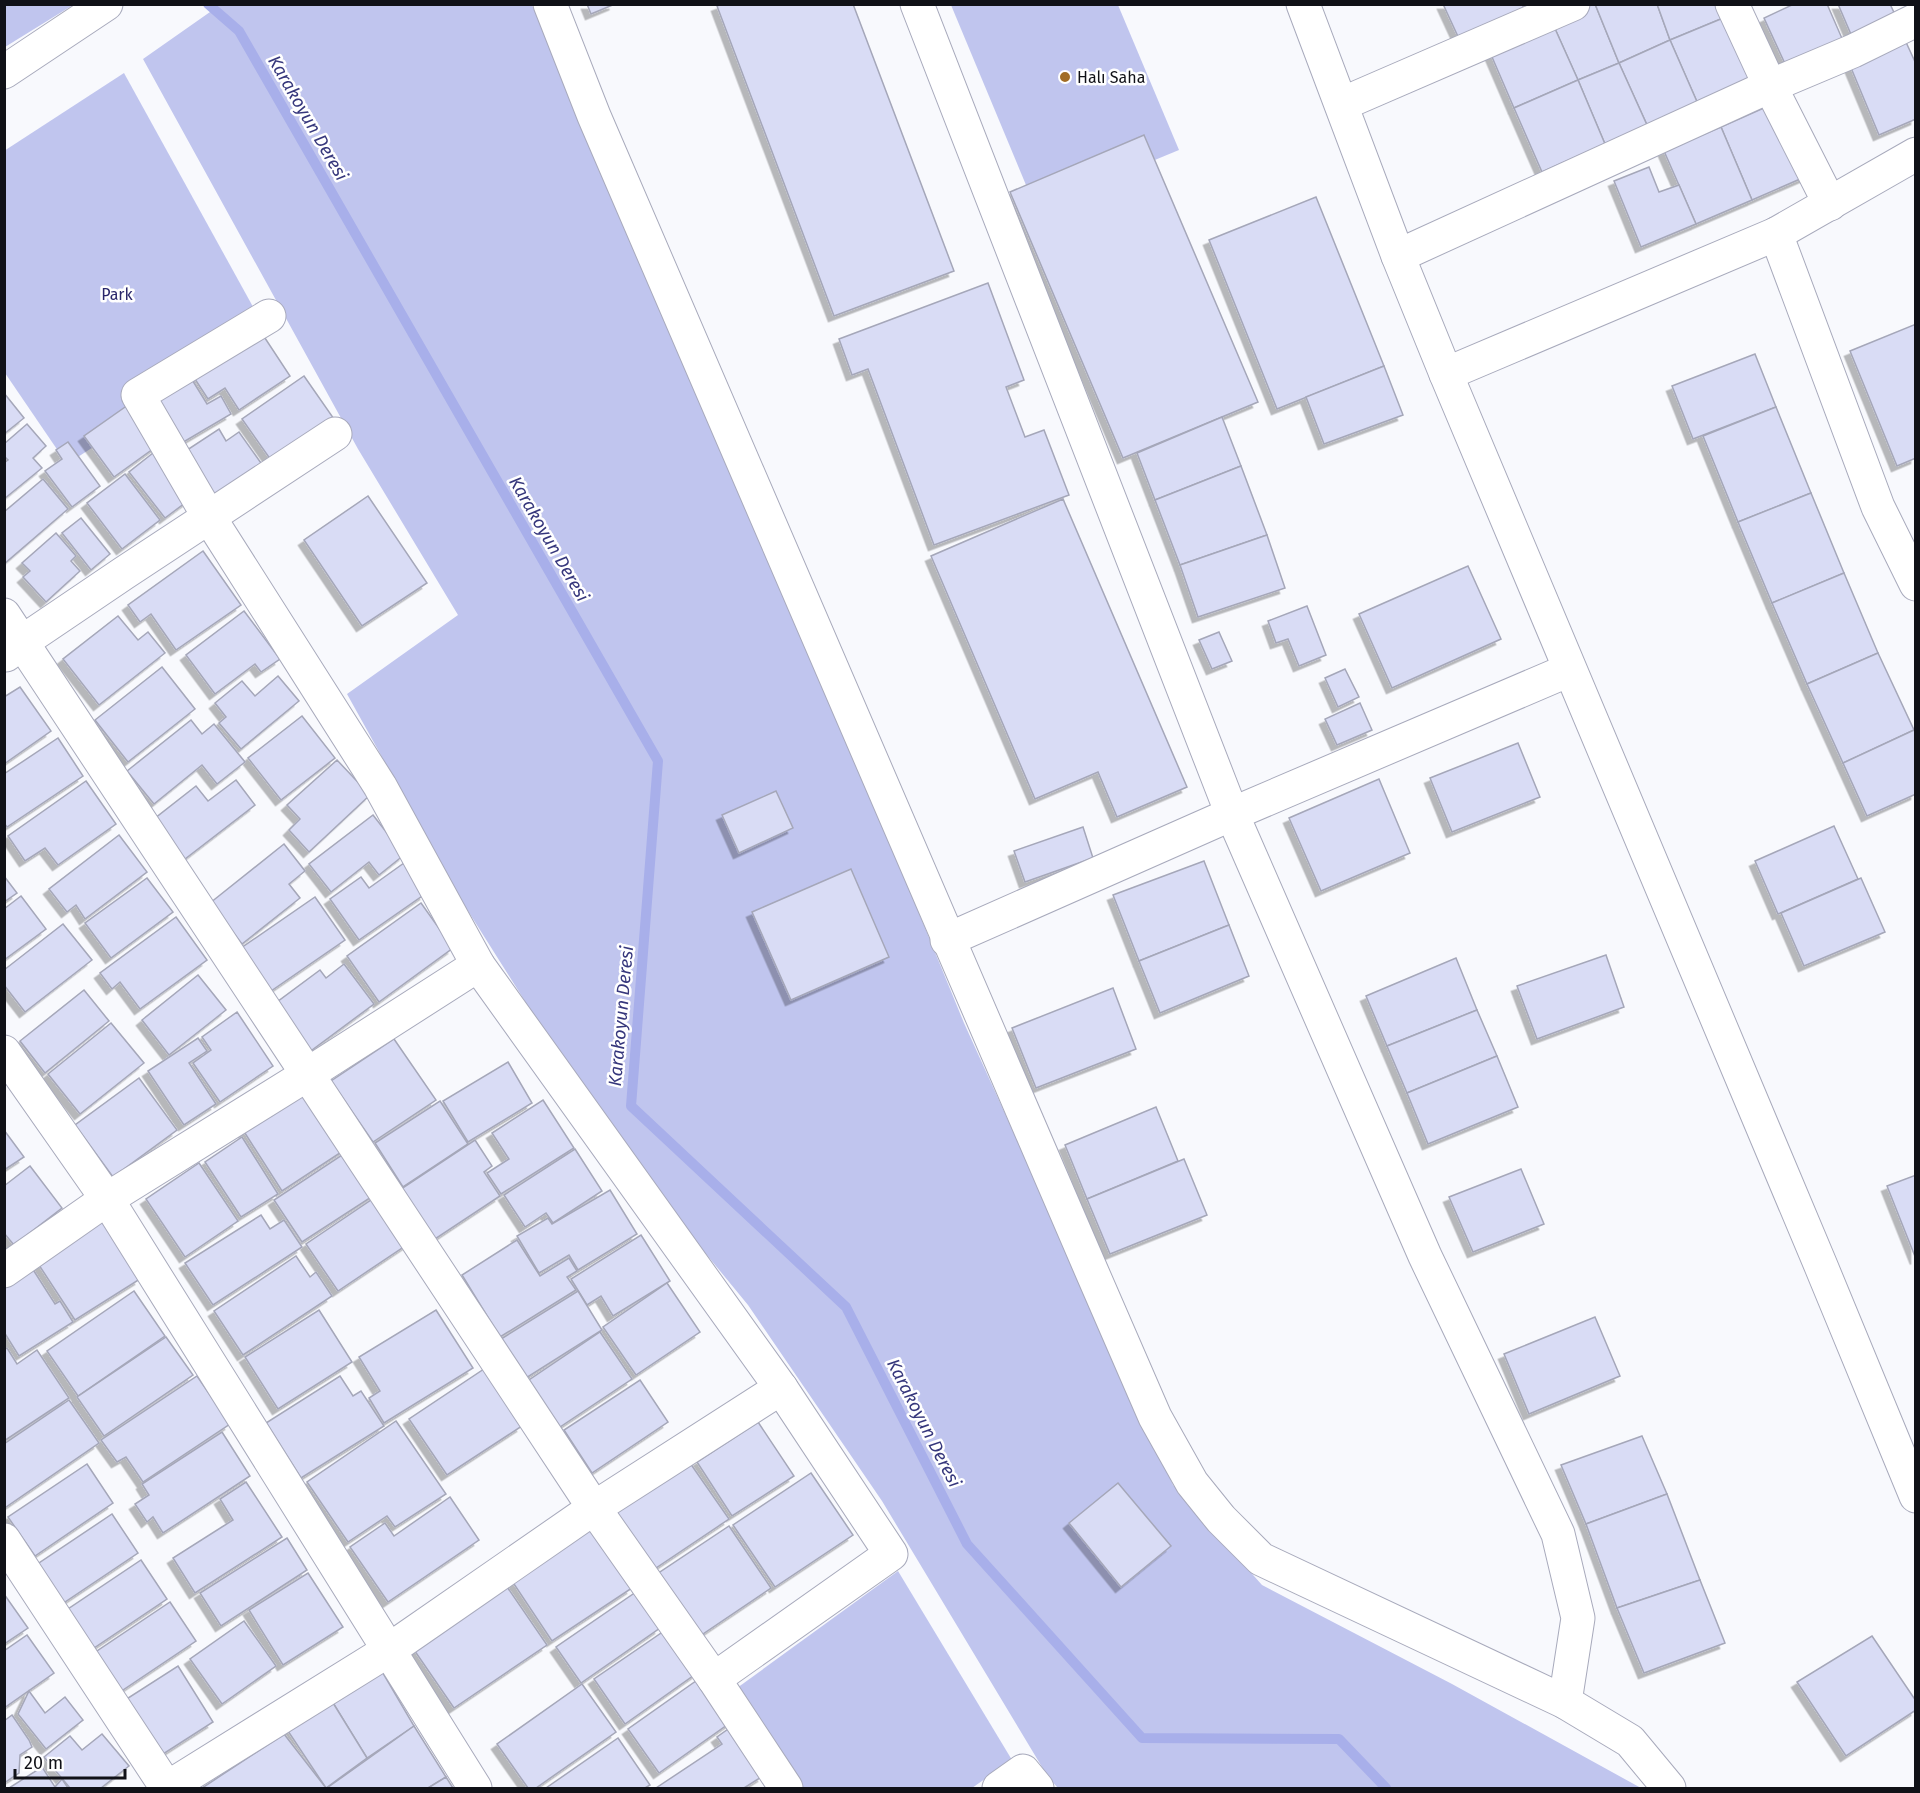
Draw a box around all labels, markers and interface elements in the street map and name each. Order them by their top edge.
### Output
water label: Karakoyun Deresi [263,51,353,185]
place label: Halı Saha [1077,68,1145,87]
marker: Halı Saha [1058,70,1072,84]
park label: Park [101,285,134,304]
water label: Karakoyun Deresi [504,472,594,606]
water label: Karakoyun Deresi [604,945,638,1087]
water label: Karakoyun Deresi [882,1355,966,1491]
scale bar [15,1742,124,1780]
text: 20 m [24,1752,63,1774]

